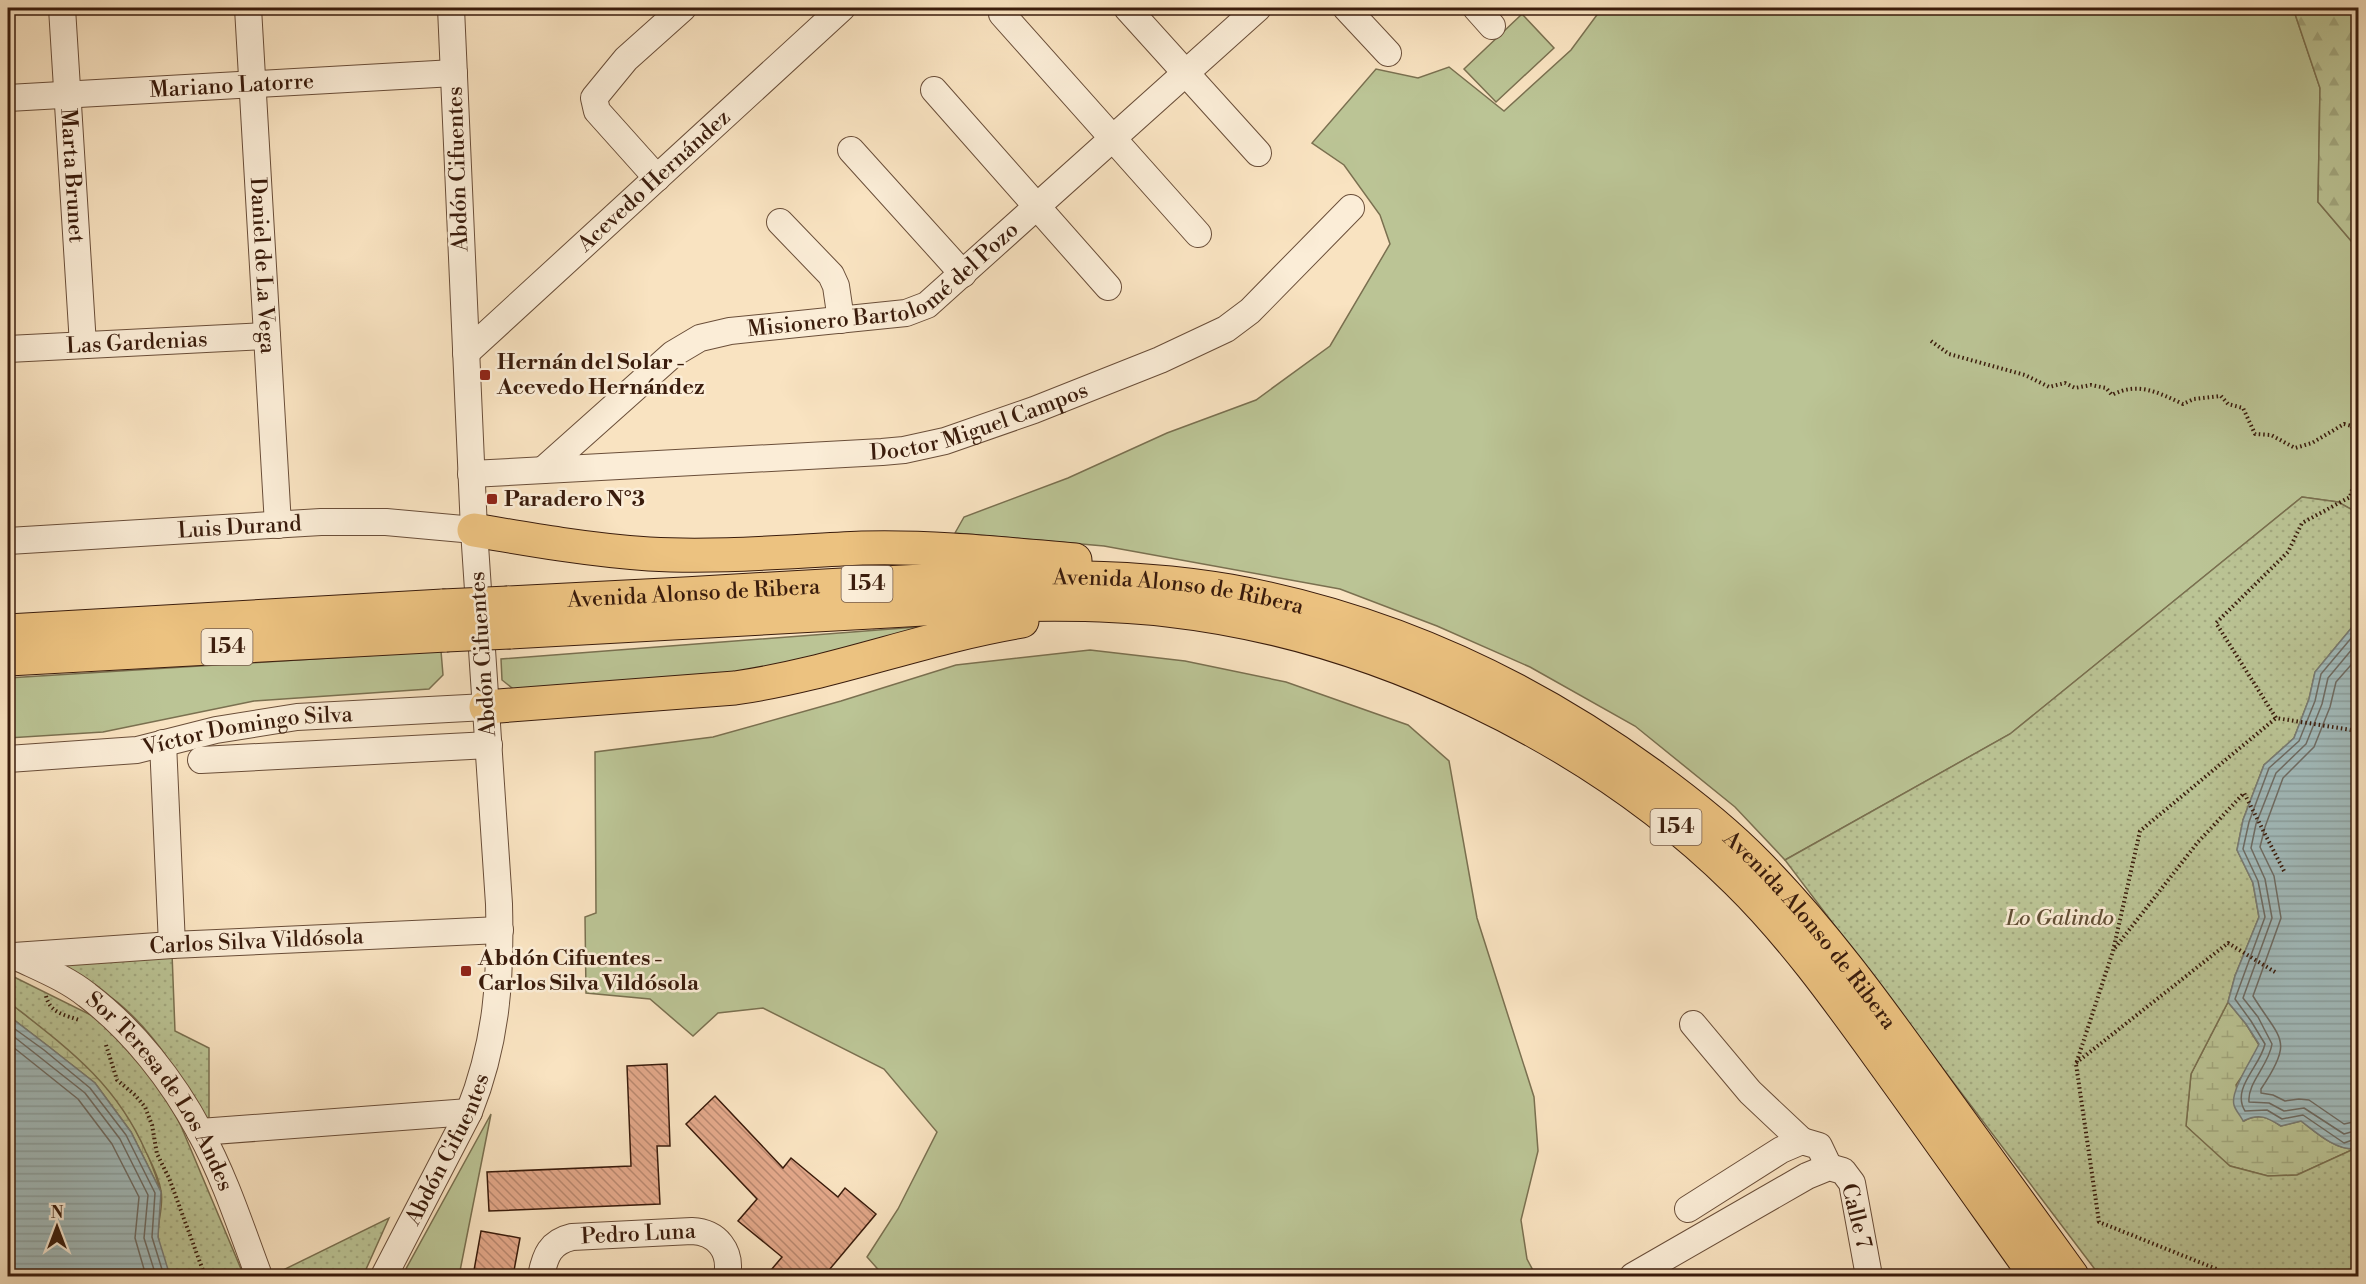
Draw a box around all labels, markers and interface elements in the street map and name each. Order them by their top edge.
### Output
street label: Mariano Latorre [149,67,315,104]
street label: Abdón Cifuentes [442,86,474,253]
street label: Acevedo Hernández [571,104,736,258]
street label: Marta Brunet [55,108,90,244]
street label: Daniel de La Vega [244,177,282,355]
street label: Misionero Bartolomé del Pozo [746,216,1024,343]
street label: Las Gardenias [66,326,208,360]
place label: Hernán del Solar - Acevedo Hernández [496,349,705,401]
marker: Hernán del Solar - Acevedo Hernández [478,368,492,382]
street label: Doctor Miguel Campos [869,376,1092,466]
place label: Paradero N°3 [504,486,645,513]
marker: Paradero N°3 [485,492,499,506]
street label: Luis Durand [177,510,303,544]
street label: Avenida Alonso de Ribera [1052,564,1307,621]
road number: 154 [842,566,892,602]
street label: Abdón Cifuentes [464,571,502,738]
street label: Avenida Alonso de Ribera [566,573,822,613]
road number: 154 [202,629,252,665]
street label: Víctor Domingo Silva [139,701,354,762]
road number: 154 [1650,809,1702,845]
street label: Avenida Alonso de Ribera [1717,824,1903,1035]
park label: Lo Galindo [2005,905,2114,932]
street label: Carlos Silva Vildósola [148,923,365,960]
place label: Abdón Cifuentes - Carlos Silva Vildósola [477,945,700,997]
marker: Abdón Cifuentes - Carlos Silva Vildósola [459,964,473,978]
street label: Sor Teresa de Los Andes [80,986,239,1195]
street label: Abdón Cifuentes [399,1070,495,1230]
street label: Calle 7 [1835,1181,1877,1251]
north arrow [27,1197,87,1257]
text: N [51,1203,64,1223]
street label: Pedro Luna [580,1217,697,1250]

